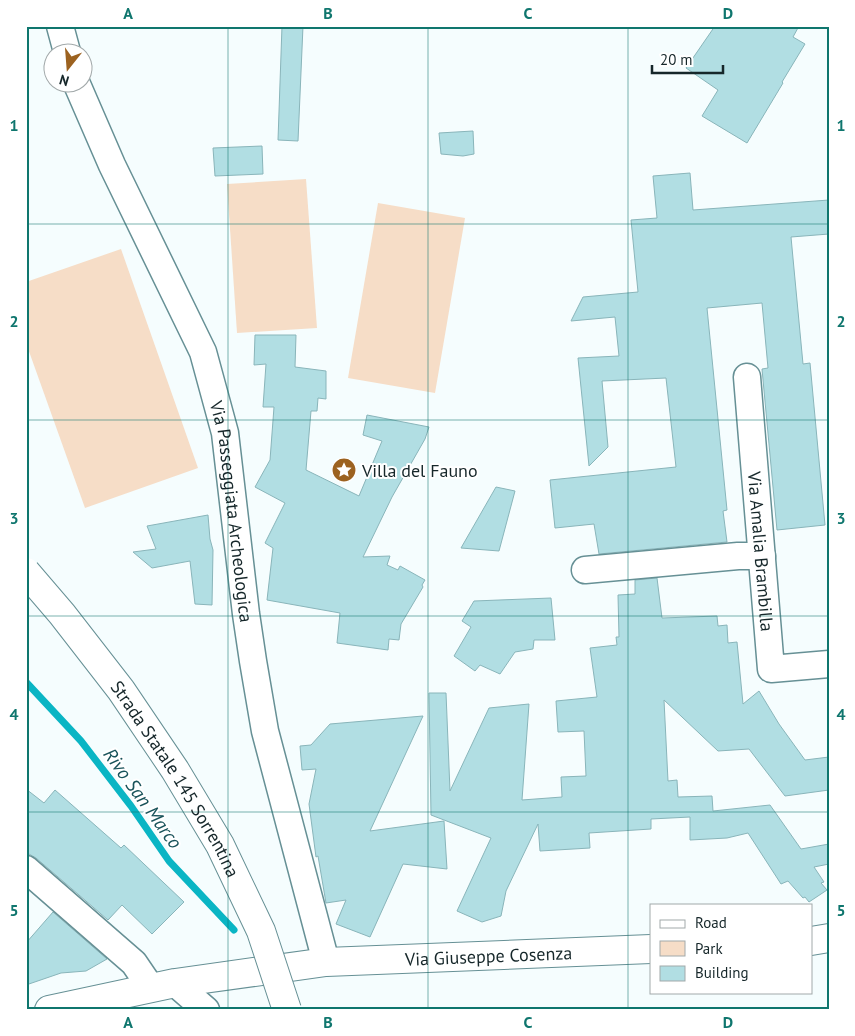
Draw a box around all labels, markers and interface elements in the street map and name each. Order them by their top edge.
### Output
text: A [123,3,133,23]
text: B [323,3,333,23]
text: C [524,3,533,23]
text: D [723,3,733,23]
north arrow [42,42,92,92]
scale bar [652,42,724,74]
text: 20 m [660,50,693,69]
text: N [57,70,71,90]
text: 1 [9,115,19,135]
text: 1 [836,115,846,135]
text: 2 [9,311,19,331]
text: 2 [836,311,846,331]
street label: Via Passeggiata Archeologica [205,397,259,624]
place icon: Villa del Fauno [331,457,357,483]
place label: Villa del Fauno [361,459,478,482]
street label: Via Amalia Brambilla [743,470,779,632]
text: 3 [9,508,19,528]
text: 3 [836,508,846,528]
street label: Strada Statale 145 Sorrentina [106,676,245,881]
text: 4 [9,704,19,724]
text: 4 [836,704,846,724]
water label: Rivo San Marco [98,743,188,853]
text: 5 [9,900,19,920]
text: 5 [836,900,846,920]
legend [650,904,812,994]
text: Road [695,913,727,932]
text: Park [695,939,723,958]
street label: Via Giuseppe Cosenza [403,941,573,970]
text: Building [695,963,749,982]
text: A [123,1012,133,1032]
text: B [323,1012,333,1032]
text: C [524,1012,533,1032]
text: D [723,1012,733,1032]

